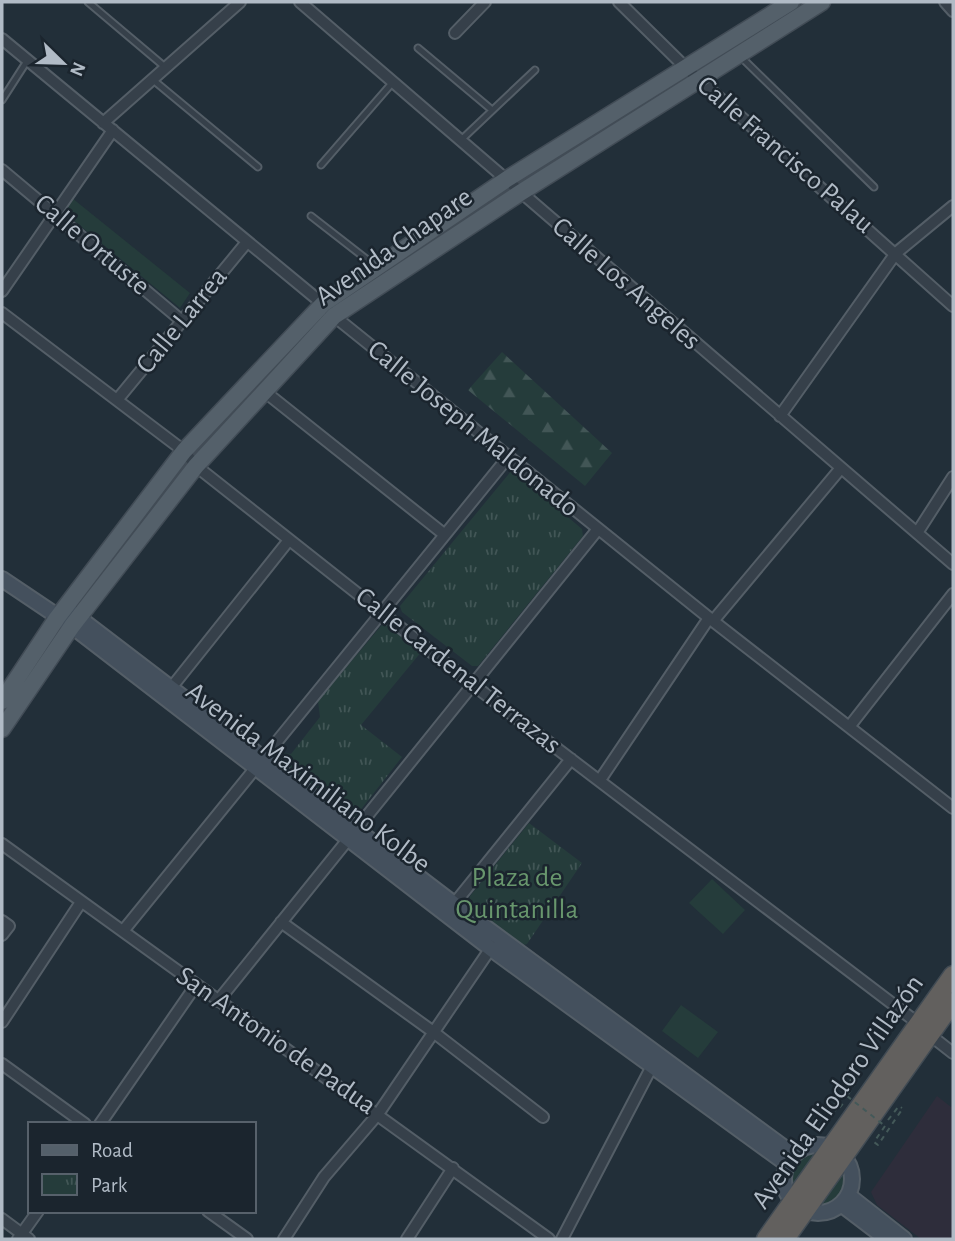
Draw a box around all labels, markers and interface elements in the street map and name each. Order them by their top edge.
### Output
north arrow [28,28,98,98]
text: N [66,59,89,79]
street label: Calle Francisco Palau [691,71,879,239]
street label: Avenida Chapare [311,183,477,311]
street label: Calle Ortuste [29,189,155,301]
street label: Calle Los Angeles [547,212,705,356]
street label: Calle Larrea [131,263,233,379]
street label: Calle Joseph Maldonado [362,335,584,523]
street label: Calle Cardenal Terrazas [350,582,566,760]
street label: Avenida Maximiliano Kolbe [181,677,435,879]
park label: Plaza de Quintanilla [456,864,579,924]
street label: San Antonio de Padua [171,962,381,1120]
street label: Avenida Eliodoro Villazón [747,970,929,1214]
legend [28,1122,256,1213]
text: Road [91,1140,133,1161]
text: Park [91,1175,128,1196]

